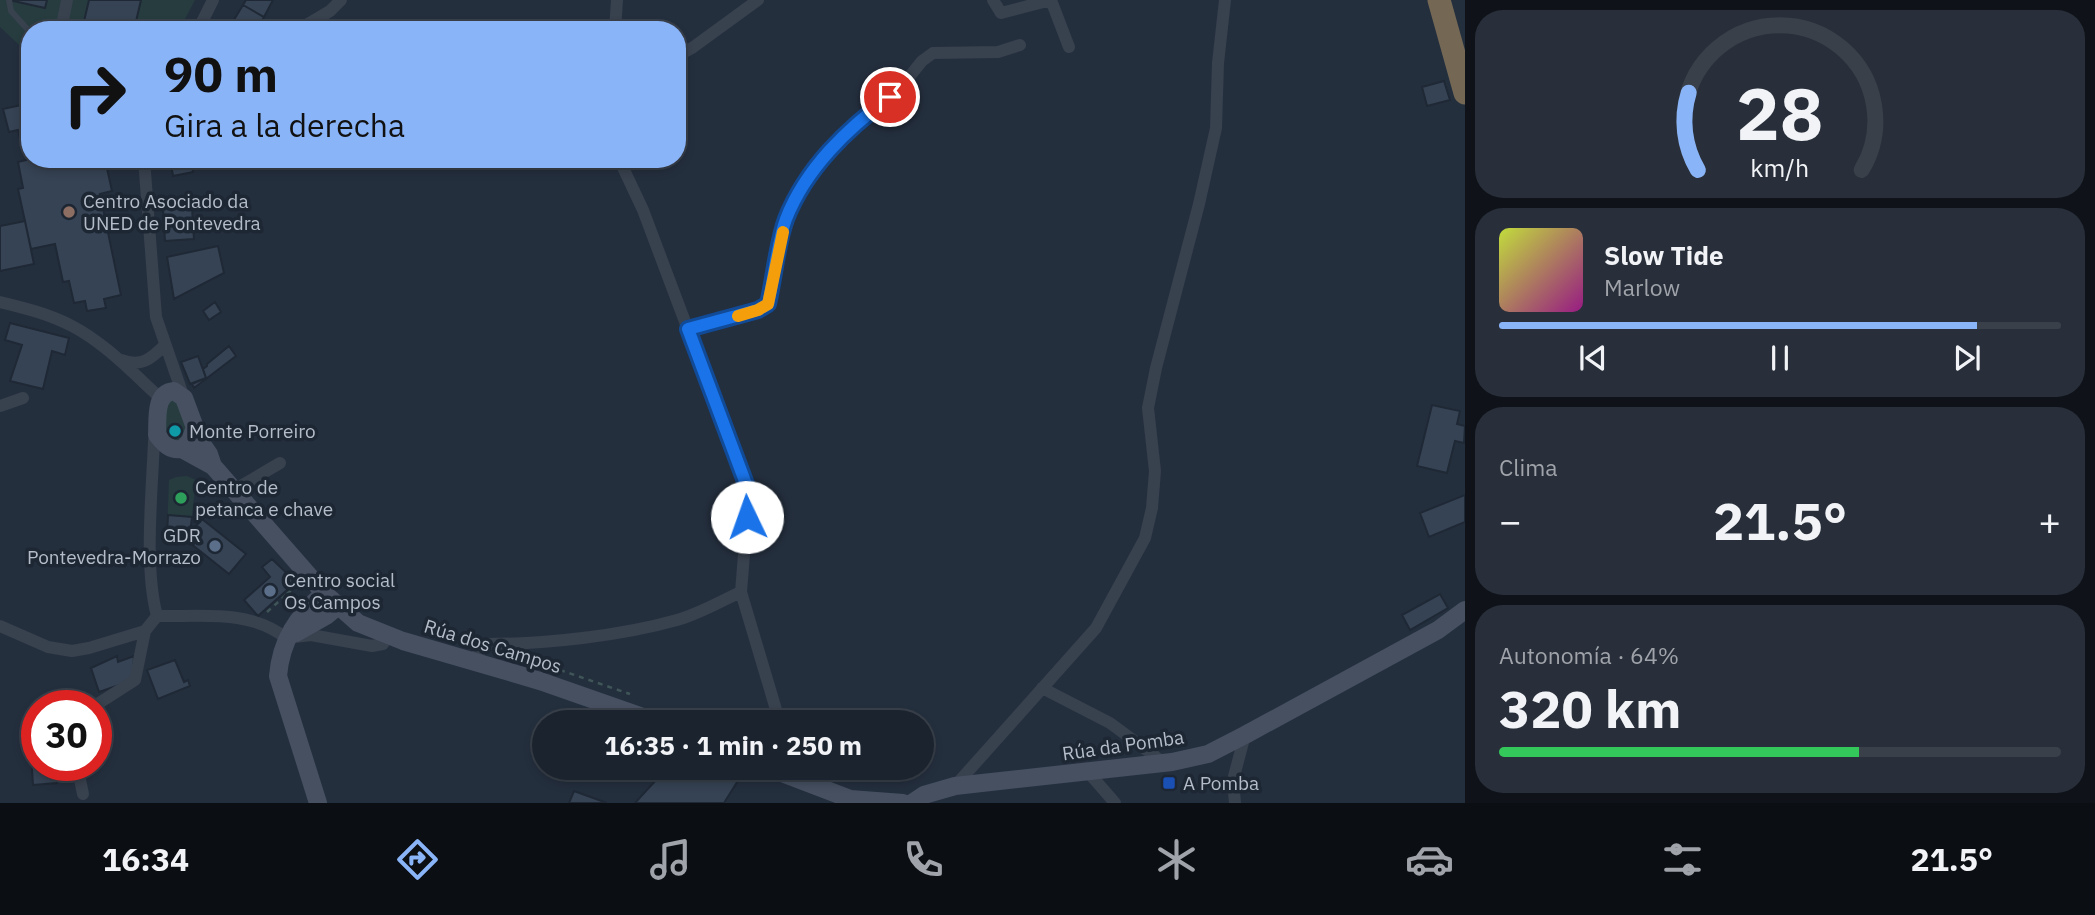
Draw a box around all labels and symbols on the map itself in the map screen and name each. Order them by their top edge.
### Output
pin [860,67,920,127]
place label: Centro Asociado da UNED de Pontevedra [83,189,261,235]
marker: Centro Asociado da UNED de Pontevedra [61,204,77,220]
place label: Monte Porreiro [189,419,316,443]
marker: Monte Porreiro [167,423,183,439]
place label: Centro de petanca e chave [195,475,333,521]
position arrow [710,480,784,554]
marker: Centro de petanca e chave [173,490,189,506]
place label: GDR Pontevedra-Morrazo [27,523,201,569]
marker: GDR Pontevedra-Morrazo [207,538,223,554]
place label: Centro social Os Campos [284,568,395,614]
marker: Centro social Os Campos [262,583,278,599]
street label: Rúa dos Campos [421,614,565,678]
speed limit sign: 30 [21,690,112,781]
street label: Rúa da Pomba [1061,725,1185,765]
place label: A Pomba [1183,771,1259,795]
marker: A Pomba [1161,775,1177,791]

